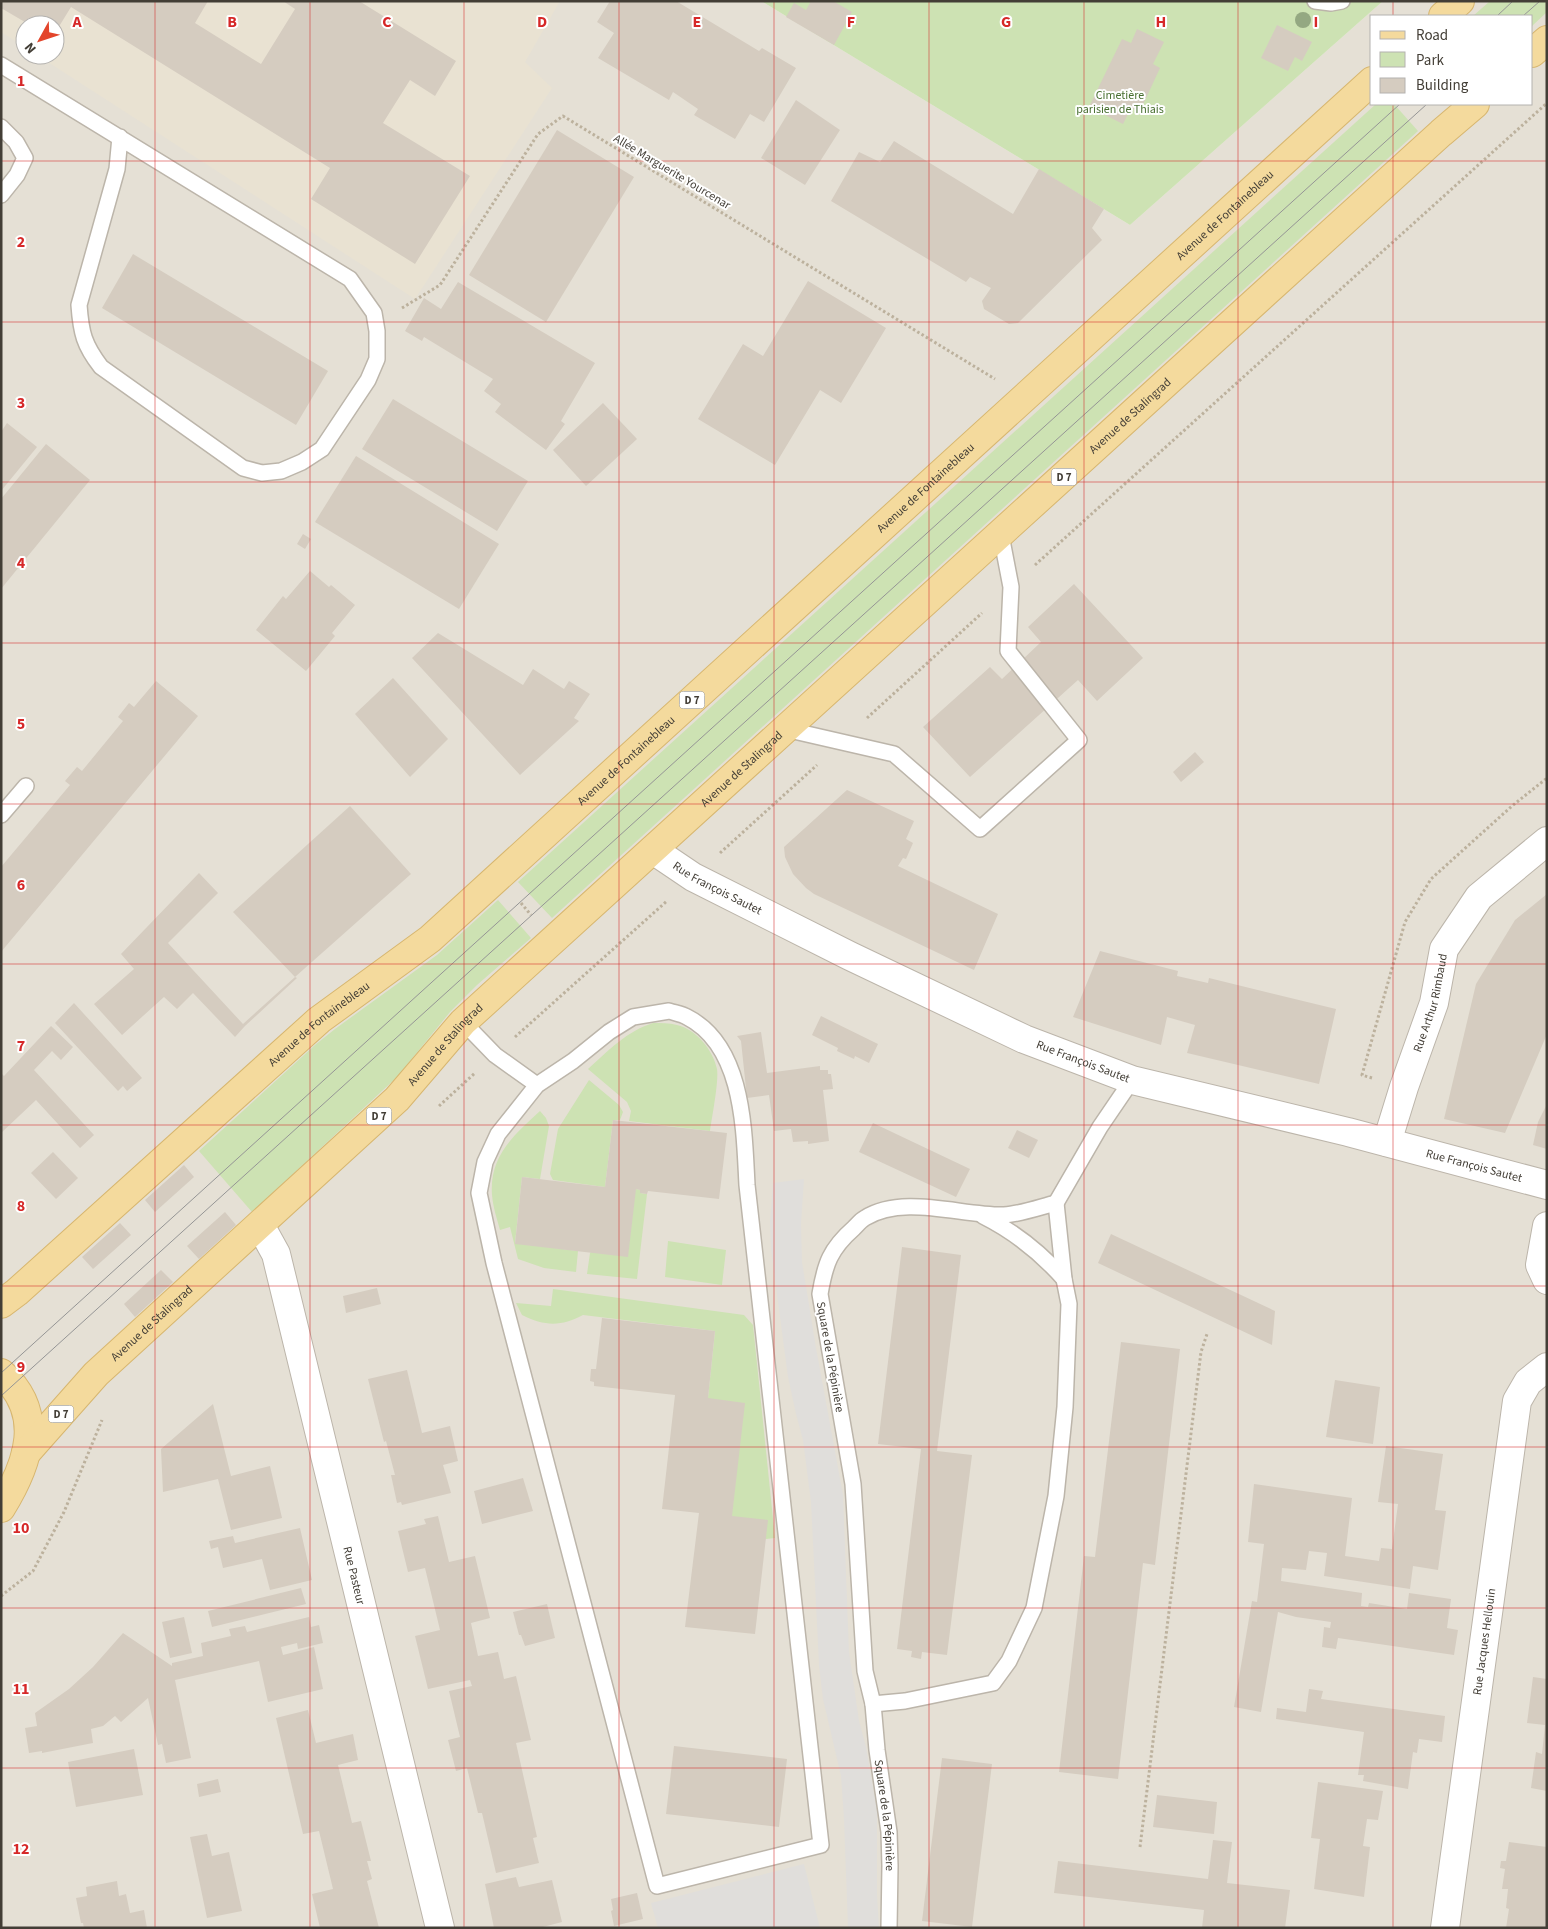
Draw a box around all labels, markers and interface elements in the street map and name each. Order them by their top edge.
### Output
text: A [71,11,82,33]
text: B [227,11,237,33]
text: C [382,11,392,33]
text: D [537,11,547,33]
text: E [693,11,701,33]
text: F [847,11,855,33]
text: G [1001,11,1011,33]
text: H [1156,11,1166,33]
text: I [1314,11,1318,33]
north arrow [15,15,65,65]
legend [1370,15,1533,105]
text: Road [1416,25,1448,46]
text: N [20,38,41,58]
text: Park [1416,50,1445,71]
text: 1 [17,70,25,92]
text: Building [1416,75,1469,96]
park label: Cimetière parisien de Thiais [1076,87,1164,118]
street label: Allée Marguerite Yourcenar [610,130,734,214]
street label: Avenue de Fontainebleau [1172,166,1277,264]
text: 2 [17,231,25,253]
street label: Avenue de Stalingrad [1085,374,1175,458]
text: 3 [17,392,25,414]
street label: Avenue de Fontainebleau [873,439,978,537]
road number: D 7 [1052,468,1076,486]
text: 4 [17,552,26,574]
road number: D 7 [680,692,704,708]
street label: Avenue de Fontainebleau [573,711,679,809]
text: 5 [17,713,25,735]
street label: Avenue de Stalingrad [697,727,786,811]
street label: Rue François Sautet [669,857,765,919]
text: 6 [17,874,25,896]
street label: Rue Arthur Rimbaud [1409,952,1451,1054]
street label: Avenue de Fontainebleau [264,977,373,1070]
street label: Avenue de Stalingrad [403,999,487,1089]
text: 7 [17,1035,25,1057]
street label: Rue François Sautet [1034,1036,1132,1087]
road number: D 7 [366,1108,392,1124]
street label: Rue François Sautet [1424,1145,1524,1187]
text: 8 [17,1195,25,1217]
street label: Avenue de Stalingrad [107,1281,196,1365]
street label: Square de la Pépinière [812,1300,848,1414]
text: 9 [17,1356,25,1378]
road number: D 7 [48,1406,74,1422]
text: 10 [13,1517,29,1539]
street label: Rue Pasteur [339,1545,370,1607]
street label: Rue Jacques Hellouin [1468,1587,1500,1696]
text: 11 [13,1678,29,1700]
street label: Square de la Pépinière [870,1758,899,1871]
text: 12 [13,1838,29,1860]

